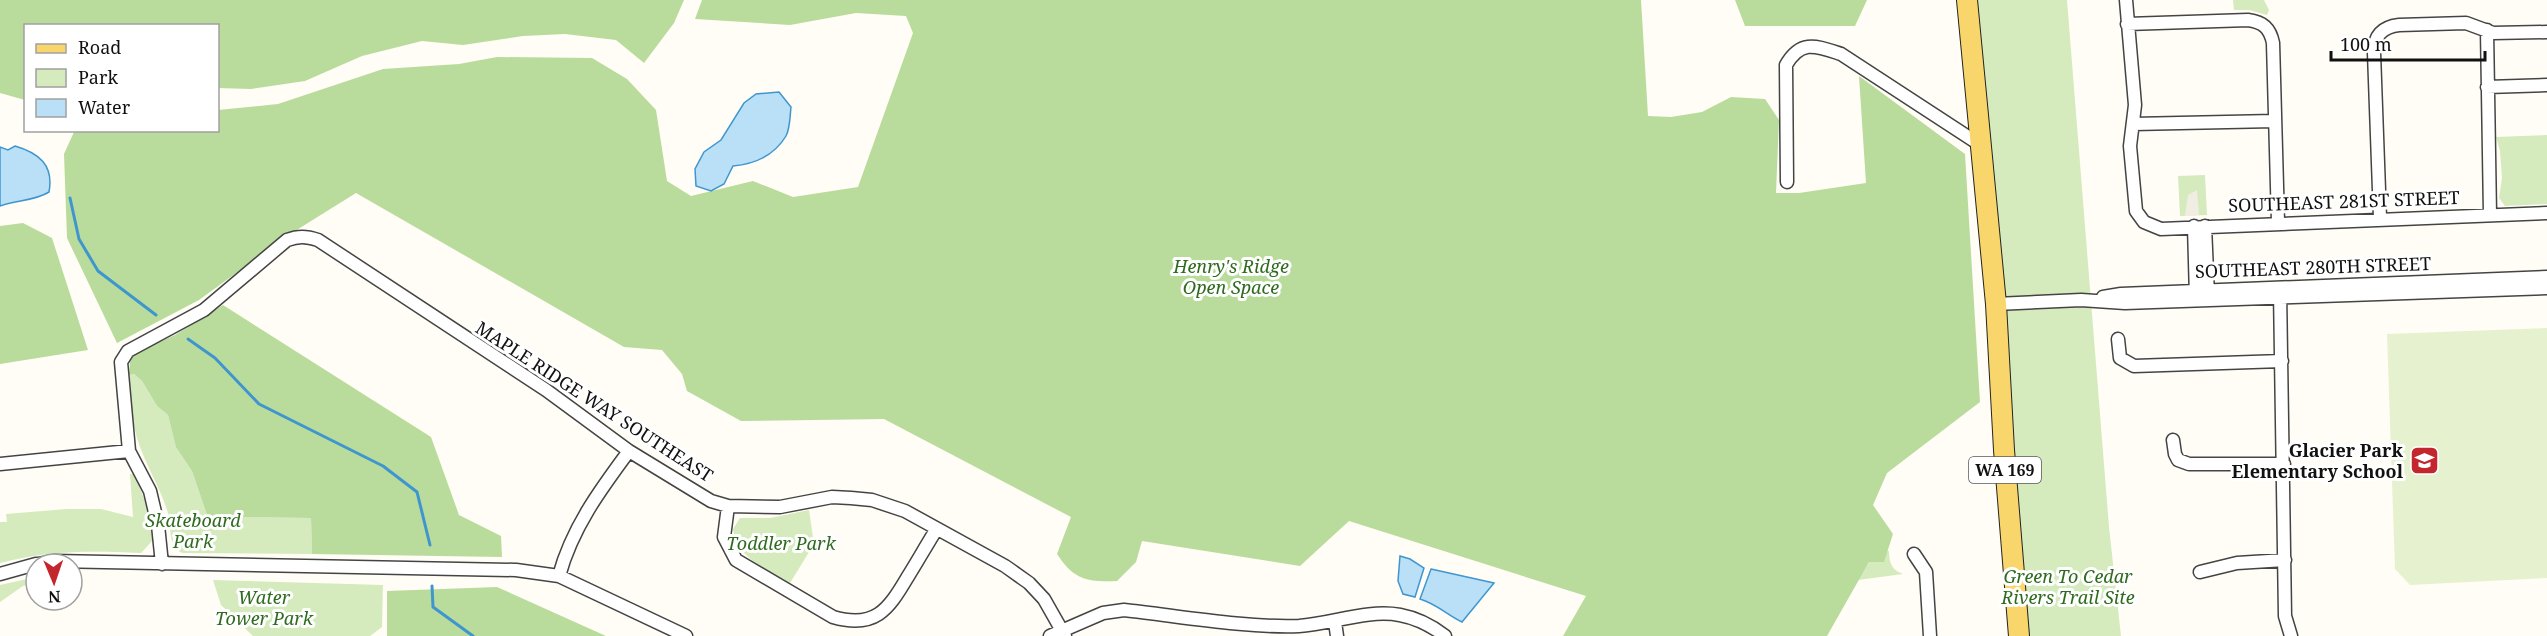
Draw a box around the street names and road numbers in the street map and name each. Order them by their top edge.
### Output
street label: SOUTHEAST 281ST STREET [2228,185,2460,217]
street label: SOUTHEAST 280TH STREET [2194,251,2431,283]
street label: MAPLE RIDGE WAY SOUTHEAST [471,315,718,487]
road number: WA 169 [1969,457,2041,483]

